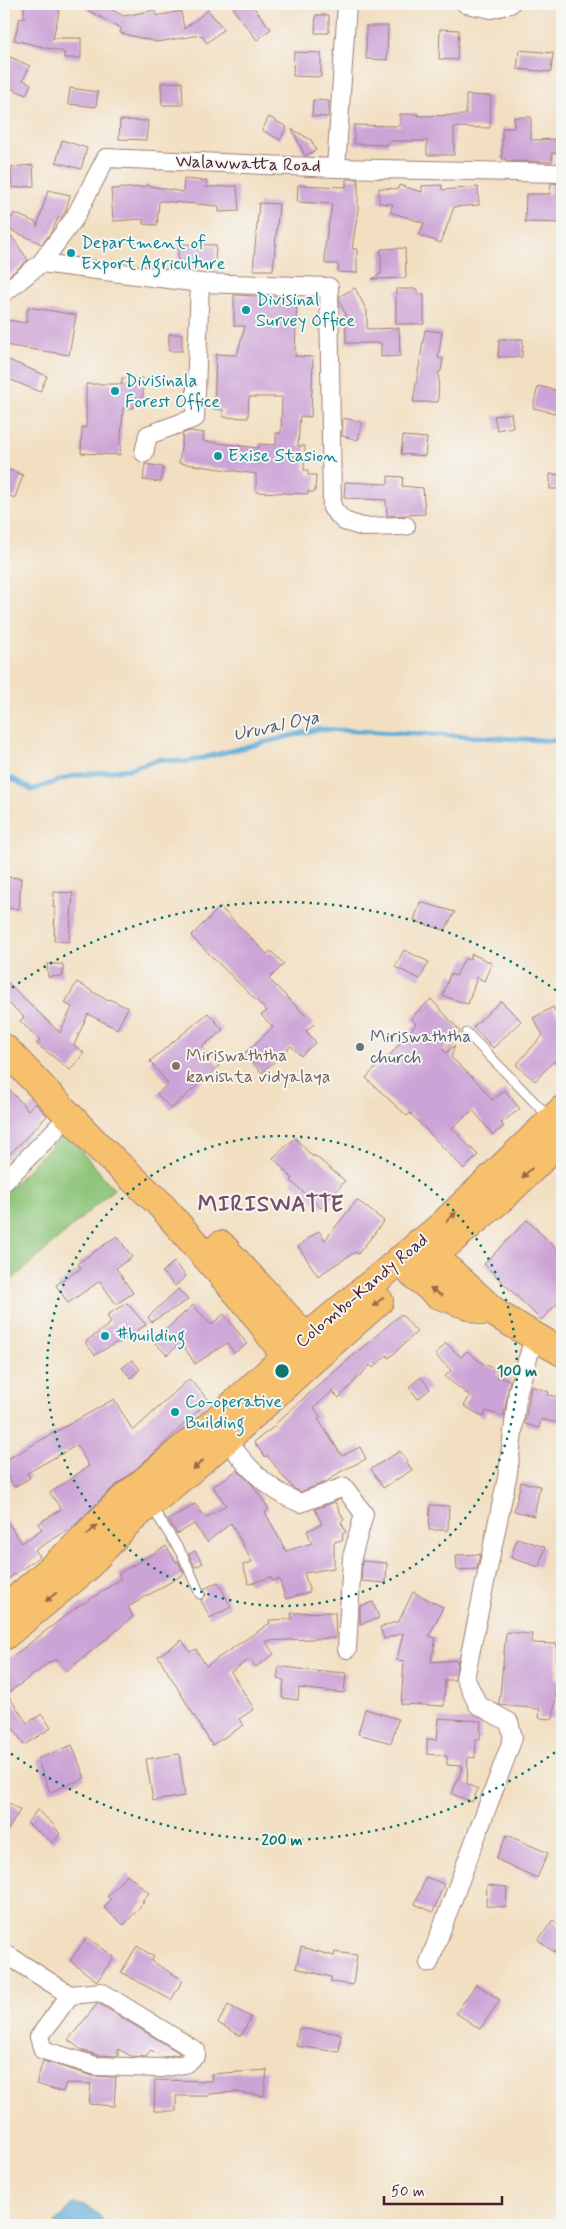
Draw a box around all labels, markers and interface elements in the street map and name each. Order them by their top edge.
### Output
street label: Walawwatta Road [175,149,321,179]
place label: Department of Export Agriculture [81,231,225,278]
marker: Department of Export Agriculture [65,247,77,259]
place label: Divisinal Survey Office [256,288,355,333]
marker: Divisinal Survey Office [240,304,252,316]
place label: Divisinala Forest Office [125,369,220,414]
marker: Divisinala Forest Office [109,385,121,397]
place label: Exise Stasion [228,444,337,468]
marker: Exise Stasion [212,450,224,462]
water label: Uruval Oya [231,705,322,747]
place label: Miriswaththa church [370,1025,471,1070]
marker: Miriswaththa church [354,1041,366,1053]
place label: Miriswaththa kanishta vidyalaya [186,1044,331,1089]
marker: Miriswaththa kanishta vidyalaya [170,1060,182,1072]
one-way arrow [521,1167,533,1179]
district label: MIRISWATTE [198,1191,344,1219]
one-way arrow [444,1211,456,1223]
street label: Colombo-Kandy Road [291,1228,433,1354]
one-way arrow [430,1287,443,1296]
one-way arrow [372,1296,384,1307]
place label: #building [115,1324,185,1350]
marker: #building [99,1330,111,1342]
centre of rings [273,1362,291,1380]
text: 100 m [497,1362,537,1382]
place label: Co-operative Building [185,1390,282,1437]
marker: Co-operative Building [169,1406,181,1418]
one-way arrow [191,1459,204,1470]
one-way arrow [86,1524,98,1536]
one-way arrow [45,1591,58,1602]
text: 200 m [262,1831,303,1851]
scale bar [384,2174,501,2206]
text: 50 m [391,2182,425,2202]

